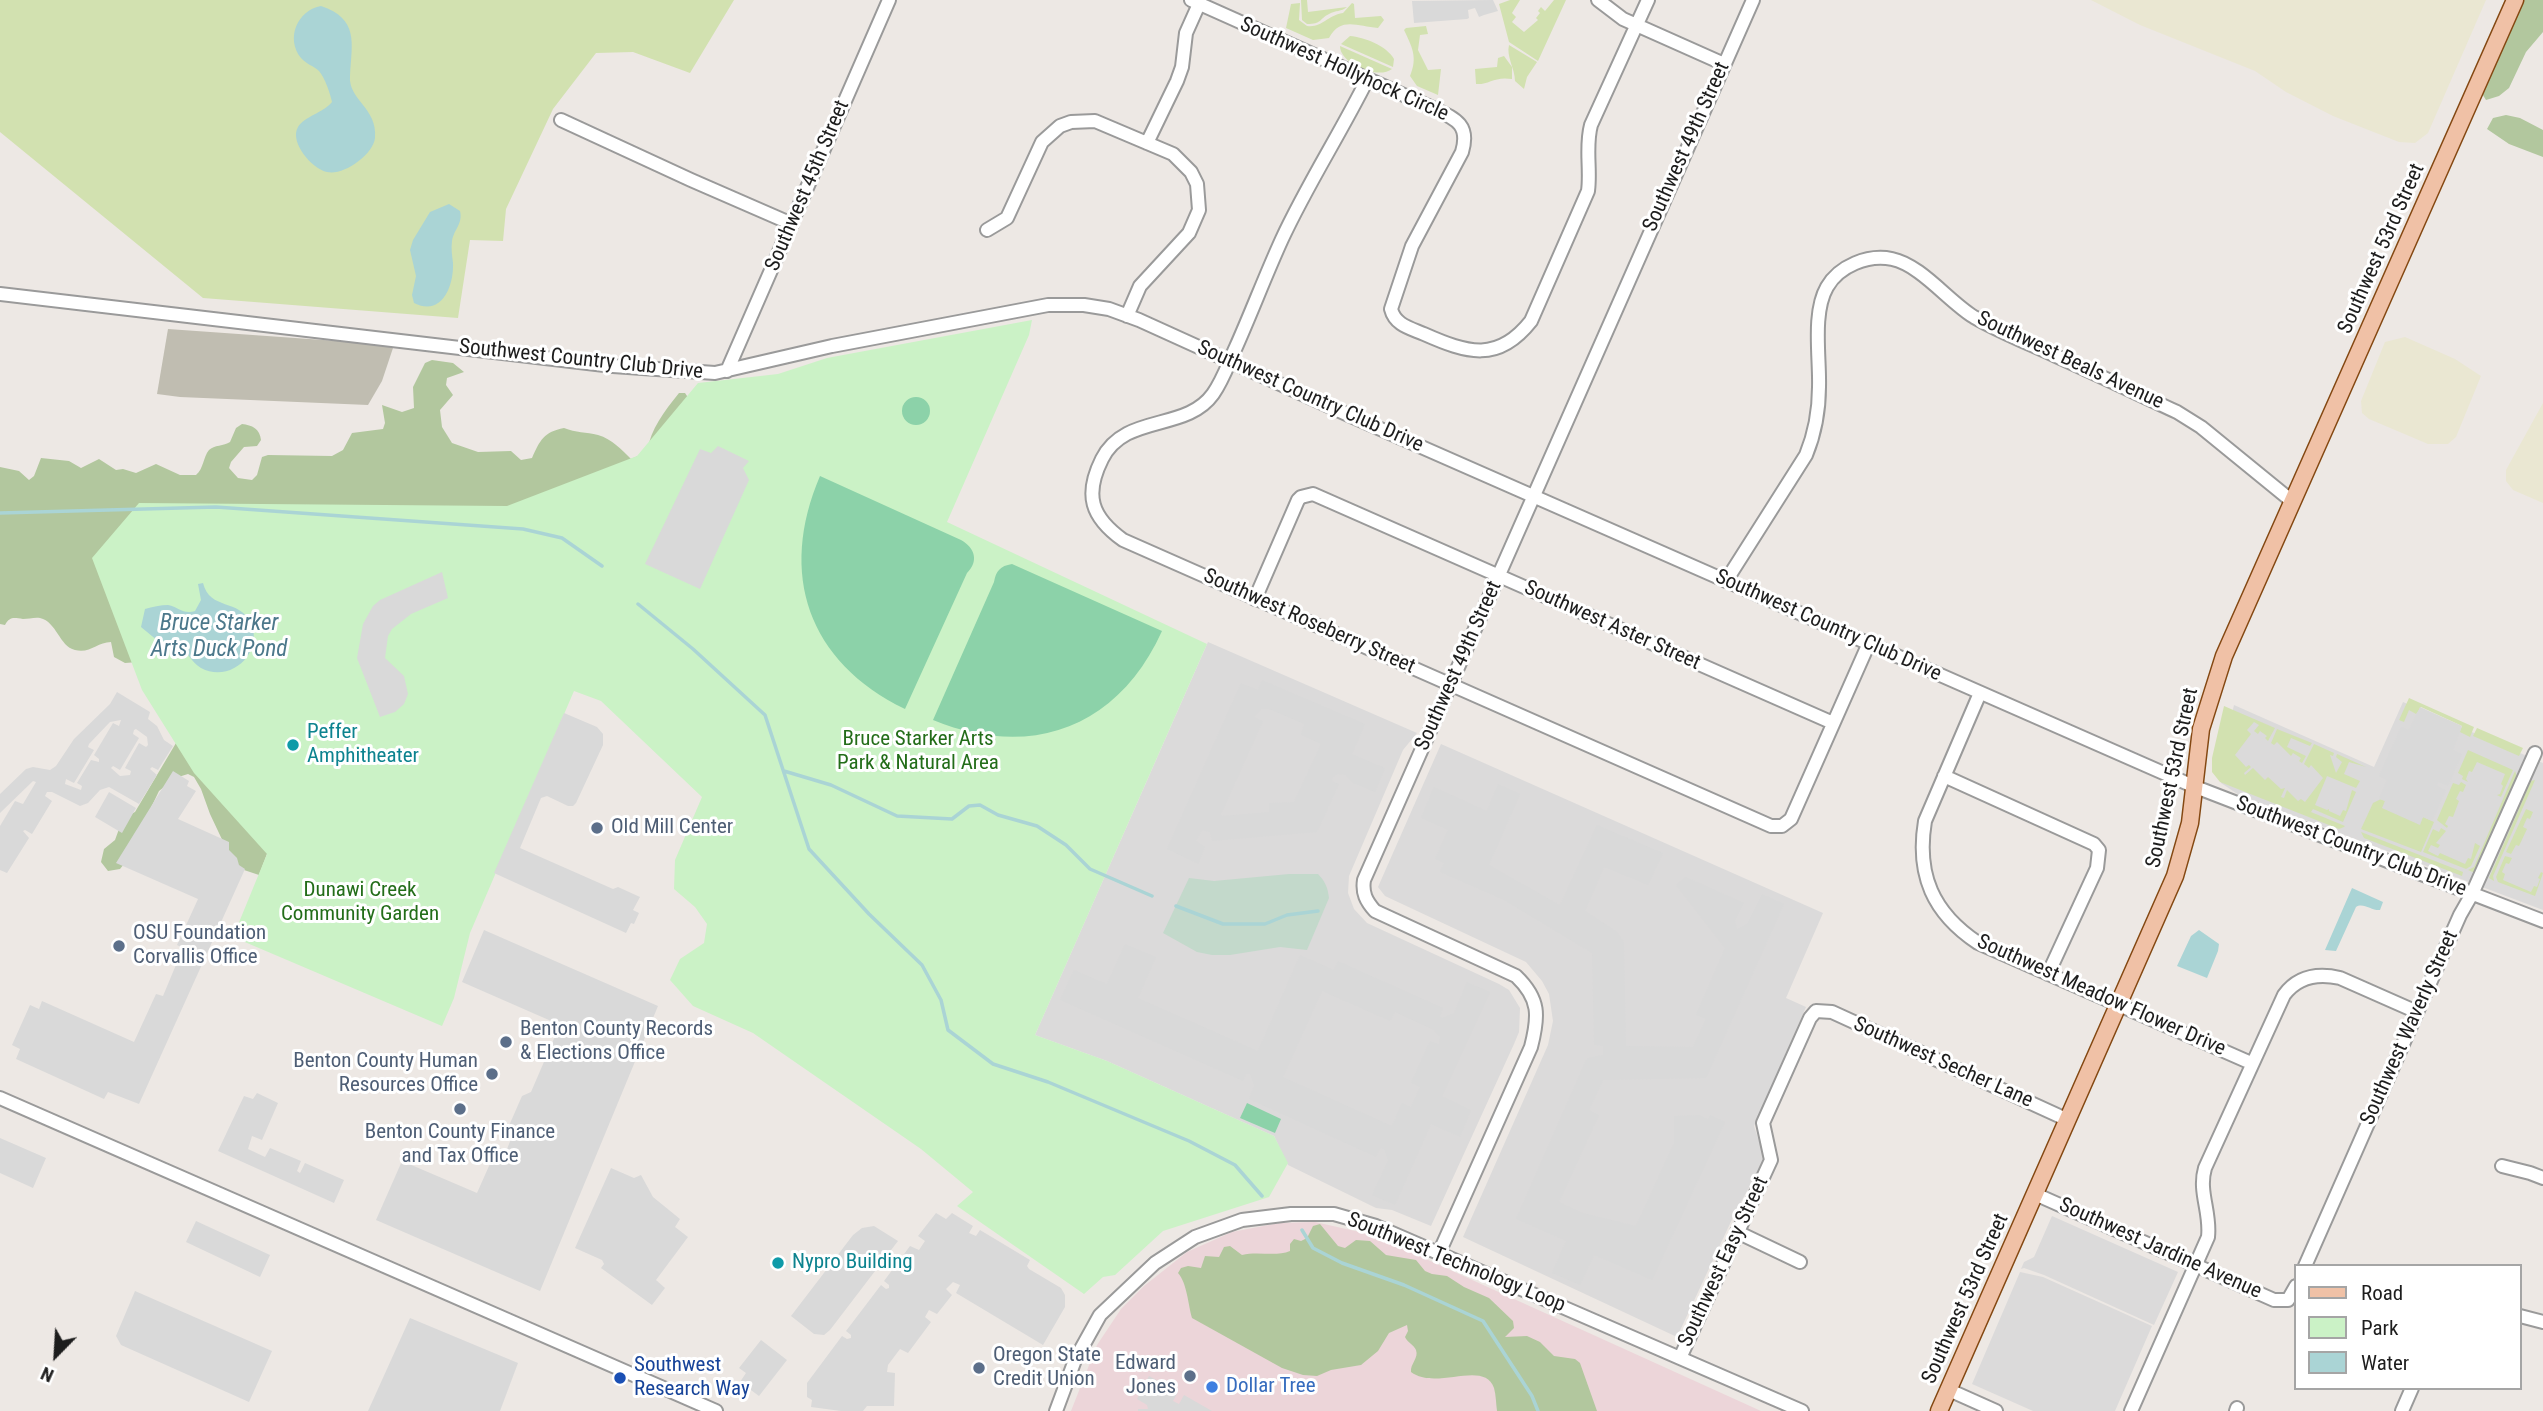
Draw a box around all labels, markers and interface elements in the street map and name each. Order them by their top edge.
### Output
street label: Southwest Hollyhock Circle [1236,13,1452,127]
street label: Southwest 49th Street [1638,58,1736,236]
street label: Southwest 45th Street [761,97,855,275]
street label: Southwest 53rd Street [2333,160,2431,338]
street label: Southwest Beals Avenue [1973,307,2167,415]
street label: Southwest Country Club Drive [458,335,704,385]
street label: Southwest Country Club Drive [1193,336,1427,458]
street label: Southwest Roseberry Street [1199,564,1419,680]
street label: Southwest Country Club Drive [1711,565,1945,687]
street label: Southwest Aster Street [1520,576,1704,676]
street label: Southwest 49th Street [1410,577,1508,755]
water label: Bruce Starker Arts Duck Pond [151,610,287,664]
street label: Southwest 53rd Street [2142,686,2204,870]
place label: Peffer Amphitheater [307,720,419,770]
park label: Bruce Starker Arts Park & Natural Area [837,727,999,777]
marker: Peffer Amphitheater [285,737,301,753]
street label: Southwest Country Club Drive [2232,791,2470,903]
place label: Old Mill Center [611,815,733,841]
marker: Old Mill Center [589,820,605,836]
park label: Dunawi Creek Community Garden [281,878,439,928]
place label: OSU Foundation Corvallis Office [133,921,266,971]
street label: Southwest Waverly Street [2356,927,2464,1129]
street label: Southwest Meadow Flower Drive [1973,930,2229,1062]
marker: OSU Foundation Corvallis Office [111,938,127,954]
street label: Southwest Secher Lane [1849,1012,2037,1114]
place label: Benton County Records & Elections Office [520,1017,713,1067]
marker: Benton County Records & Elections Office [498,1034,514,1050]
place label: Benton County Human Resources Office [293,1049,478,1099]
marker: Benton County Human Resources Office [484,1066,500,1082]
marker: Benton County Finance and Tax Office [452,1101,468,1117]
place label: Benton County Finance and Tax Office [365,1120,555,1170]
street label: Southwest Easy Street [1674,1173,1774,1351]
street label: Southwest Jardine Avenue [2055,1193,2265,1305]
street label: Southwest Technology Loop [1343,1208,1569,1318]
street label: Southwest 53rd Street [1917,1210,2015,1388]
place label: Nypro Building [792,1250,913,1276]
marker: Nypro Building [770,1255,786,1271]
legend [2294,1264,2522,1390]
text: Road [2361,1281,2403,1305]
text: Park [2361,1316,2398,1340]
north arrow [21,1320,91,1390]
place label: Oregon State Credit Union [993,1343,1101,1393]
place label: Edward Jones [1115,1351,1176,1401]
text: Water [2361,1351,2409,1375]
place label: Southwest Research Way [634,1353,750,1403]
marker: Oregon State Credit Union [971,1360,987,1376]
text: N [37,1362,57,1388]
marker: Edward Jones [1182,1368,1198,1384]
marker: Southwest Research Way [612,1370,628,1386]
place label: Dollar Tree [1226,1374,1315,1400]
marker: Dollar Tree [1204,1379,1220,1395]

